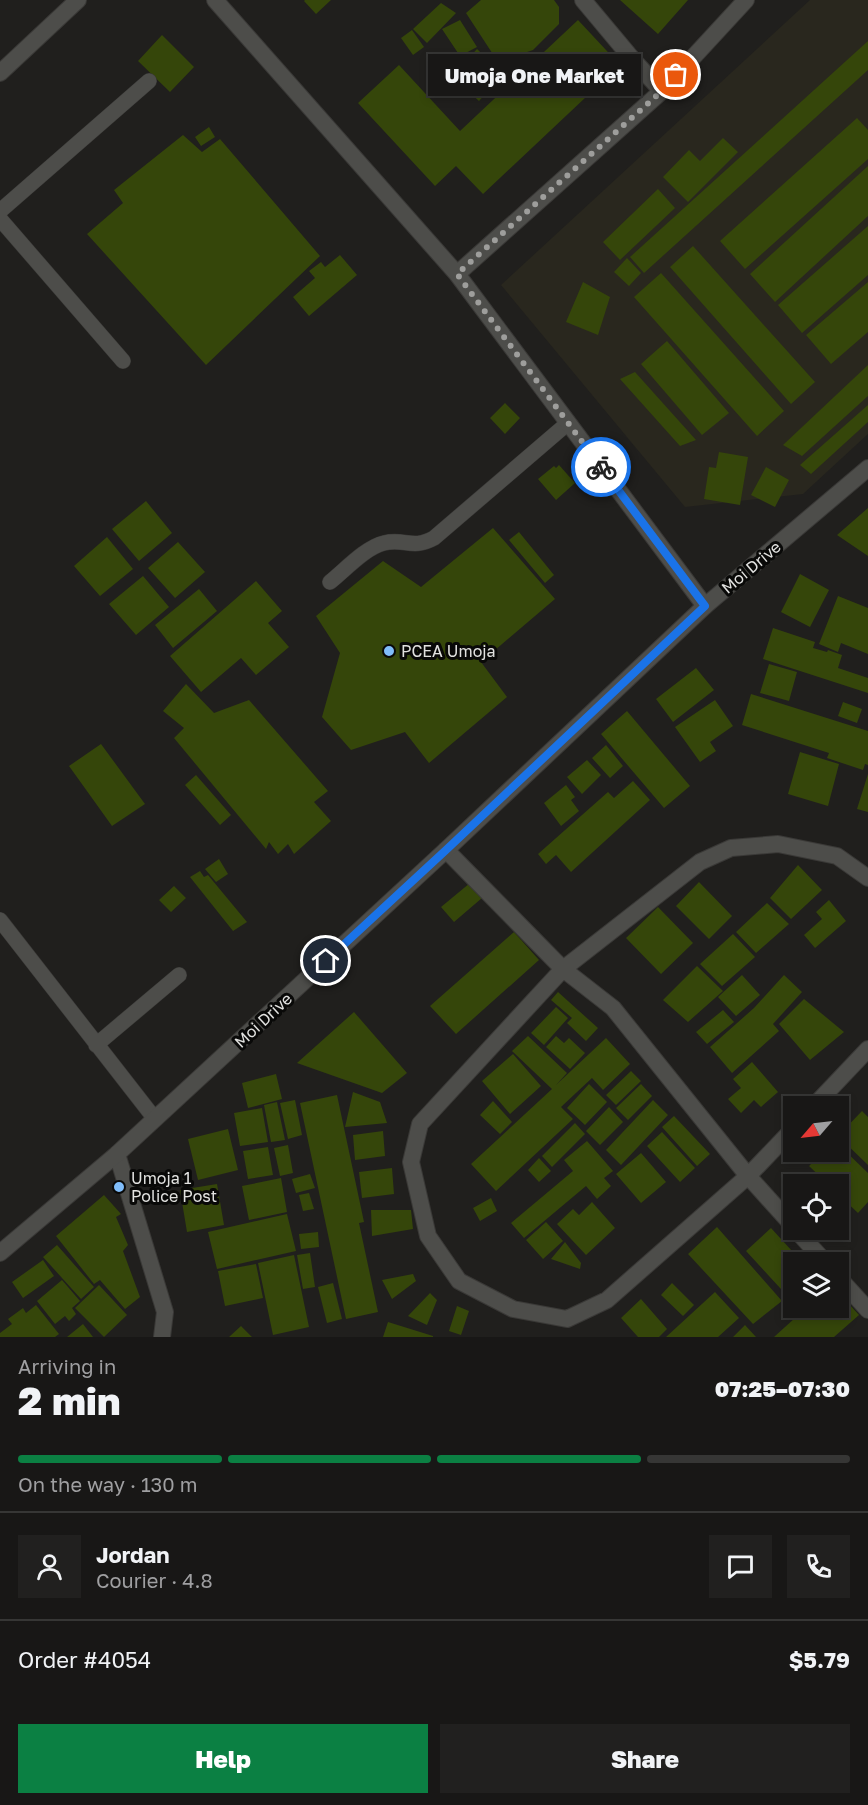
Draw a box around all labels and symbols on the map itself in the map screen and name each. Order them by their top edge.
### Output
pin [650,49,701,100]
callout: Umoja One Market [427,54,640,96]
courier [571,437,631,497]
street label: Moi Drive [717,536,785,598]
place label: PCEA Umoja [401,641,496,661]
marker: PCEA Umoja [382,644,396,658]
pin [300,935,351,986]
street label: Moi Drive [230,988,296,1052]
north arrow [783,1096,849,1162]
place label: Umoja 1 Police Post [131,1168,217,1206]
marker: Umoja 1 Police Post [112,1180,126,1194]

